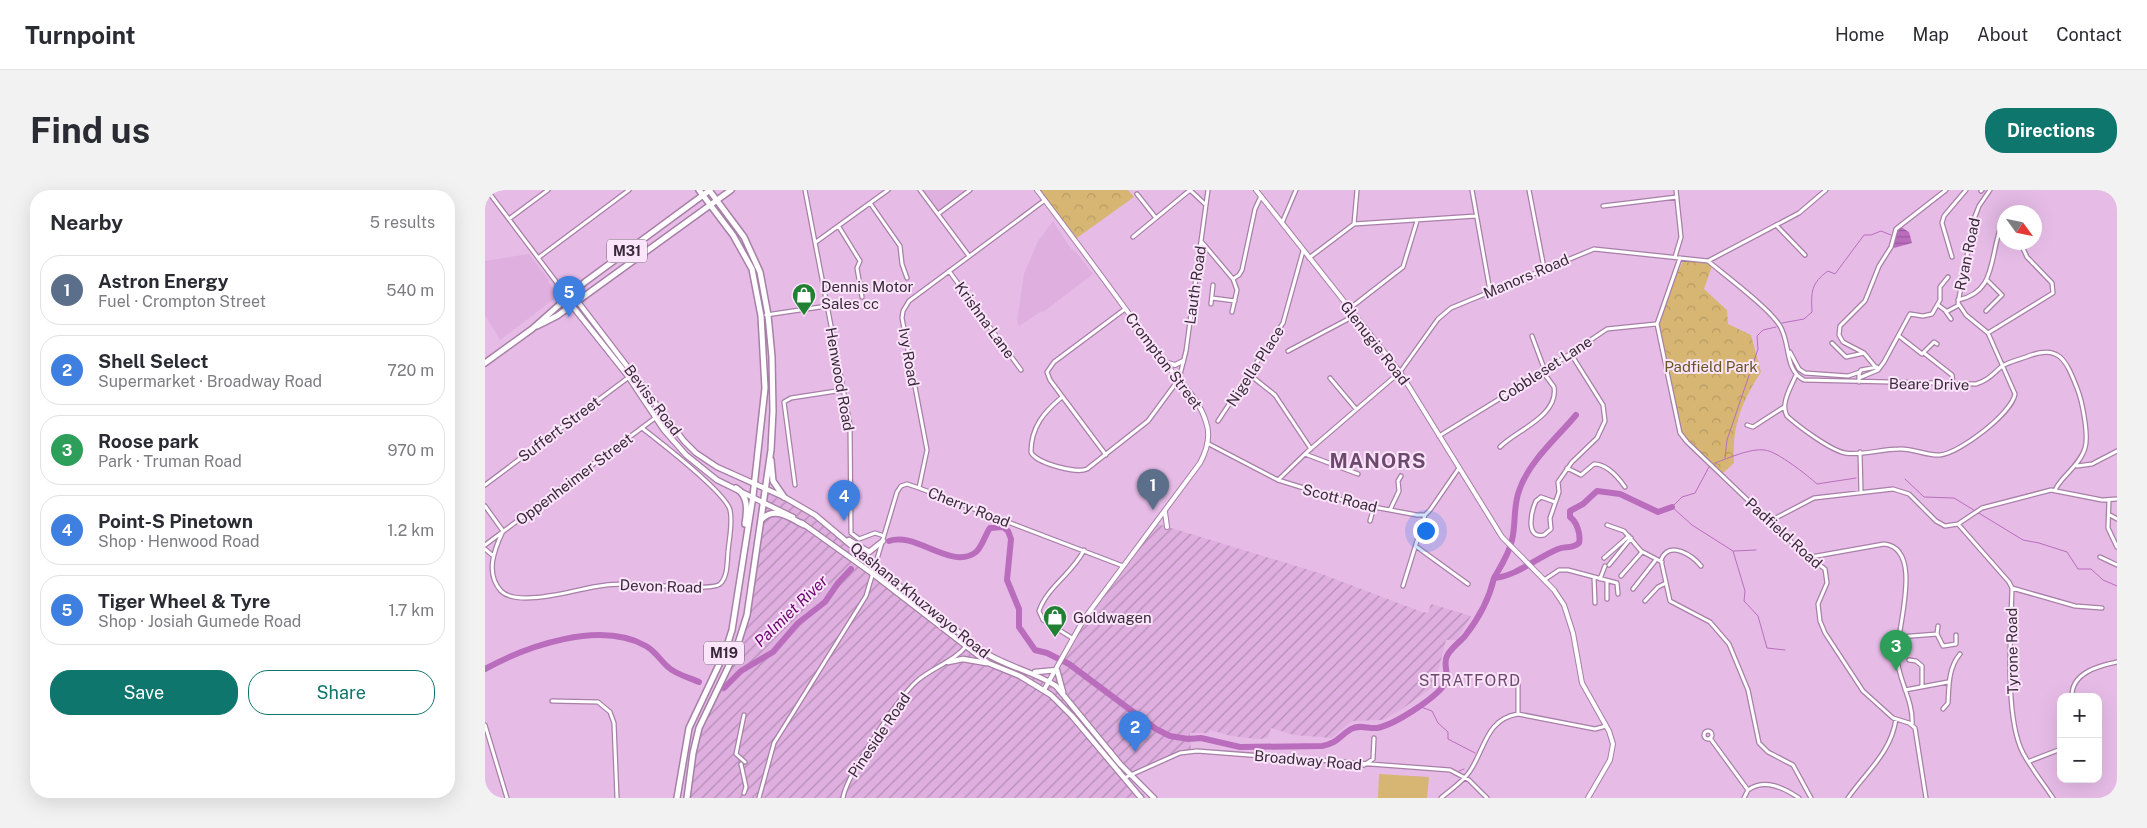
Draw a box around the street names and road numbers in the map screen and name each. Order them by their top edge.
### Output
street label: Ryan Road [1951,216,1983,292]
road number: M31 [607,239,647,262]
street label: Lauth Road [1181,245,1209,325]
street label: Manors Road [1481,250,1571,302]
street label: Krishna Lane [952,278,1018,362]
street label: Glenugie Road [1337,298,1413,388]
street label: Crompton Street [1122,309,1206,413]
street label: Nigella Place [1223,323,1287,409]
street label: Henwood Road [823,326,857,432]
street label: Ivy Road [895,326,923,388]
street label: Cobbleset Lane [1495,332,1595,406]
street label: Beviss Road [621,361,685,439]
street label: Beare Drive [1889,375,1969,393]
street label: Suffert Street [515,393,603,465]
street label: Oppenheimer Street [512,429,636,528]
street label: Scott Road [1301,481,1379,515]
street label: Cherry Road [926,484,1012,530]
street label: Padfield Road [1742,494,1826,572]
street label: Qashana Khuzwayo Road [847,539,993,661]
street label: Devon Road [619,576,703,596]
street label: Tyrone Road [2003,607,2021,695]
road number: M19 [704,642,744,664]
street label: Pineside Road [844,690,914,780]
street label: Broadway Road [1253,747,1363,773]

